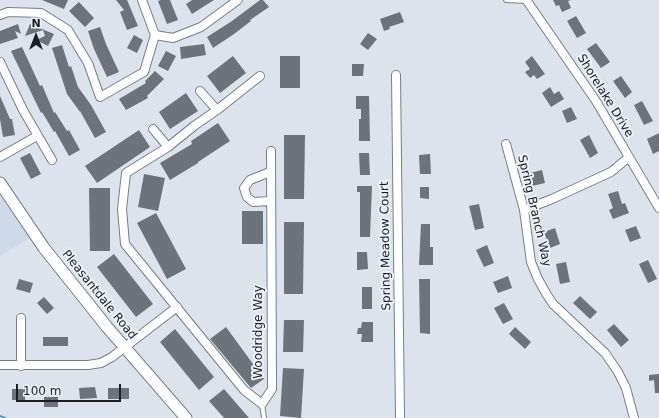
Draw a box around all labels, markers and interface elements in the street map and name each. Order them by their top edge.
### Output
north arrow [16,16,56,56]
text: N [31,17,41,30]
street label: Shorelake Drive [574,52,636,140]
street label: Spring Branch Way [514,154,554,268]
street label: Spring Meadow Court [378,181,394,311]
street label: Pleasantdale Road [59,247,139,343]
street label: Woodridge Way [252,285,266,379]
scale bar [18,376,123,402]
text: 100 m [23,384,61,398]

